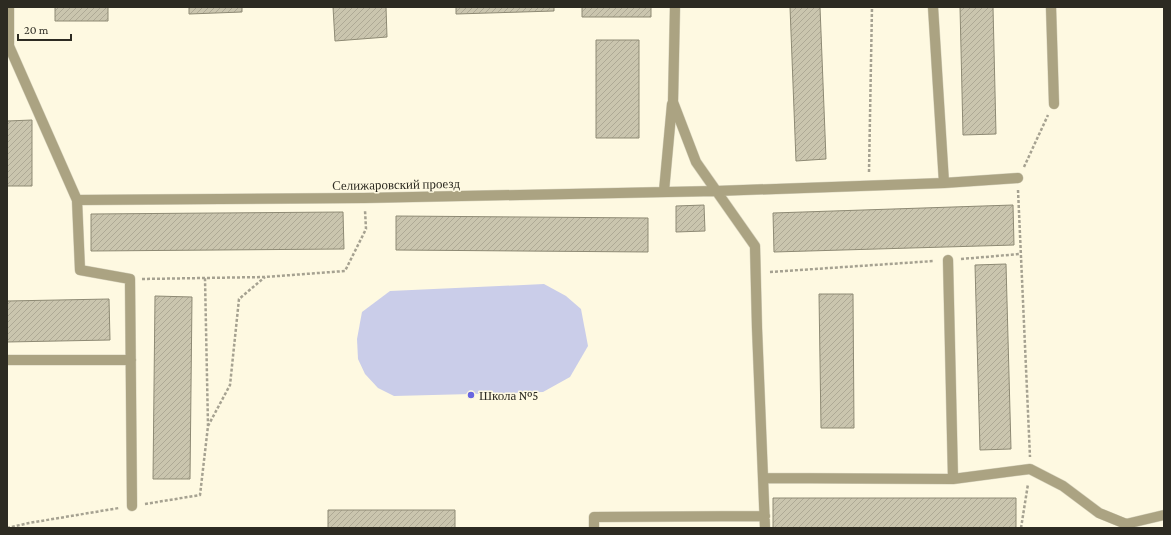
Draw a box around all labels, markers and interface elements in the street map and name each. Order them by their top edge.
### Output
scale bar [18,16,71,42]
text: 20 m [24,23,49,37]
street label: Селижаровский проезд [332,176,460,193]
place label: Школа №5 [479,388,538,403]
marker: Школа №5 [466,390,476,400]

